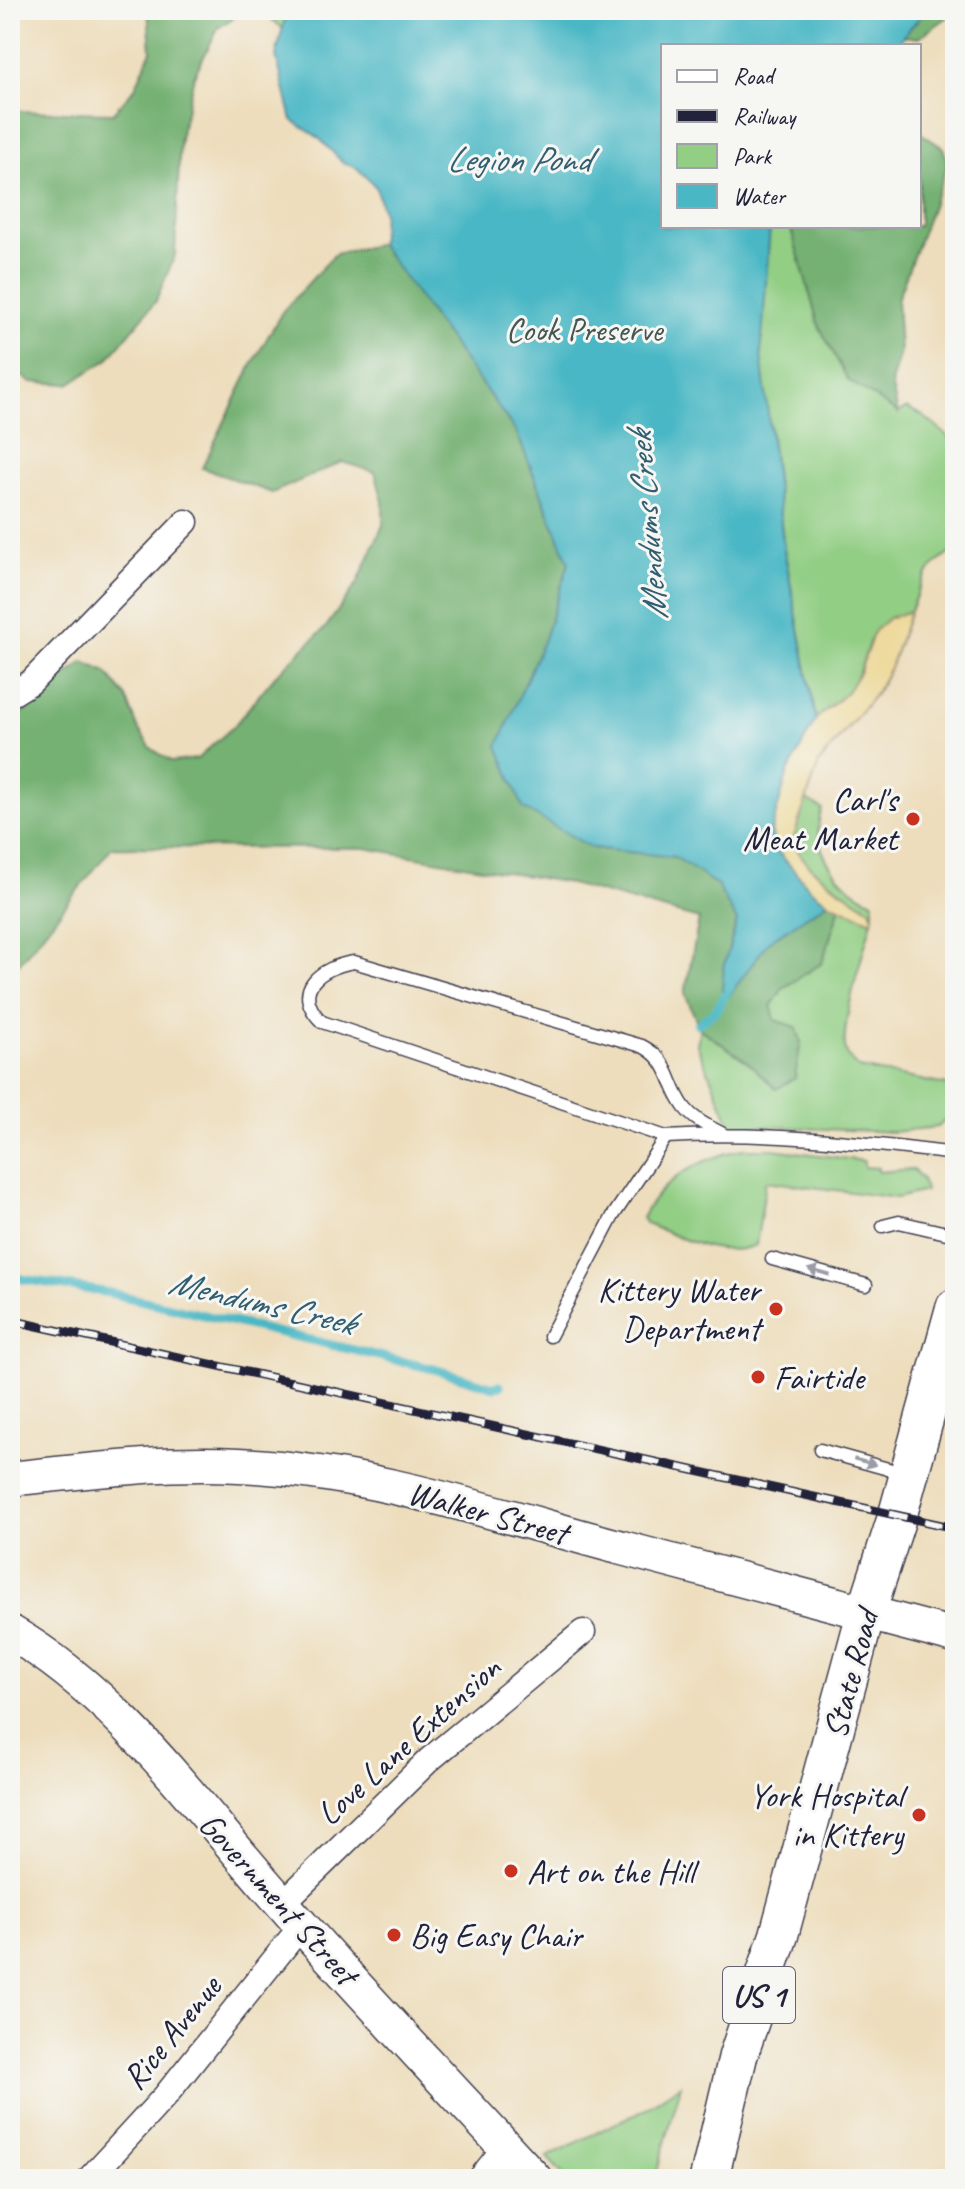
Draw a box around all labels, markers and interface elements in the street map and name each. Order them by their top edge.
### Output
legend [661,44,921,228]
text: Road [733,61,777,91]
text: Railway [733,101,797,131]
water label: Legion Pond [447,136,600,182]
text: Park [733,141,773,171]
text: Water [733,181,788,211]
park label: Cook Preserve [506,308,664,351]
water label: Mendums Creek [615,423,678,622]
place label: Carl's Meat Market [743,778,901,860]
marker: Carl's Meat Market [904,810,922,828]
water label: Mendums Creek [165,1258,366,1347]
one-way arrow [807,1265,831,1278]
place label: Kittery Water Department [598,1268,765,1350]
marker: Kittery Water Department [767,1300,785,1318]
place label: Fairtide [774,1356,867,1399]
marker: Fairtide [749,1368,767,1386]
one-way arrow [852,1457,877,1469]
street label: Walker Street [404,1471,577,1556]
street label: State Road [813,1601,889,1743]
street label: Love Lane Extension [307,1645,510,1834]
place label: York Hospital in Kittery [749,1774,909,1856]
street label: Government Street [190,1803,371,1997]
marker: York Hospital in Kittery [910,1806,928,1824]
place label: Art on the Hill [527,1850,700,1893]
marker: Art on the Hill [502,1862,520,1880]
place label: Big Easy Chair [410,1914,585,1957]
marker: Big Easy Chair [385,1926,403,1944]
street label: Rice Avenue [112,1965,232,2098]
road number: US 1 [723,1967,795,2023]

